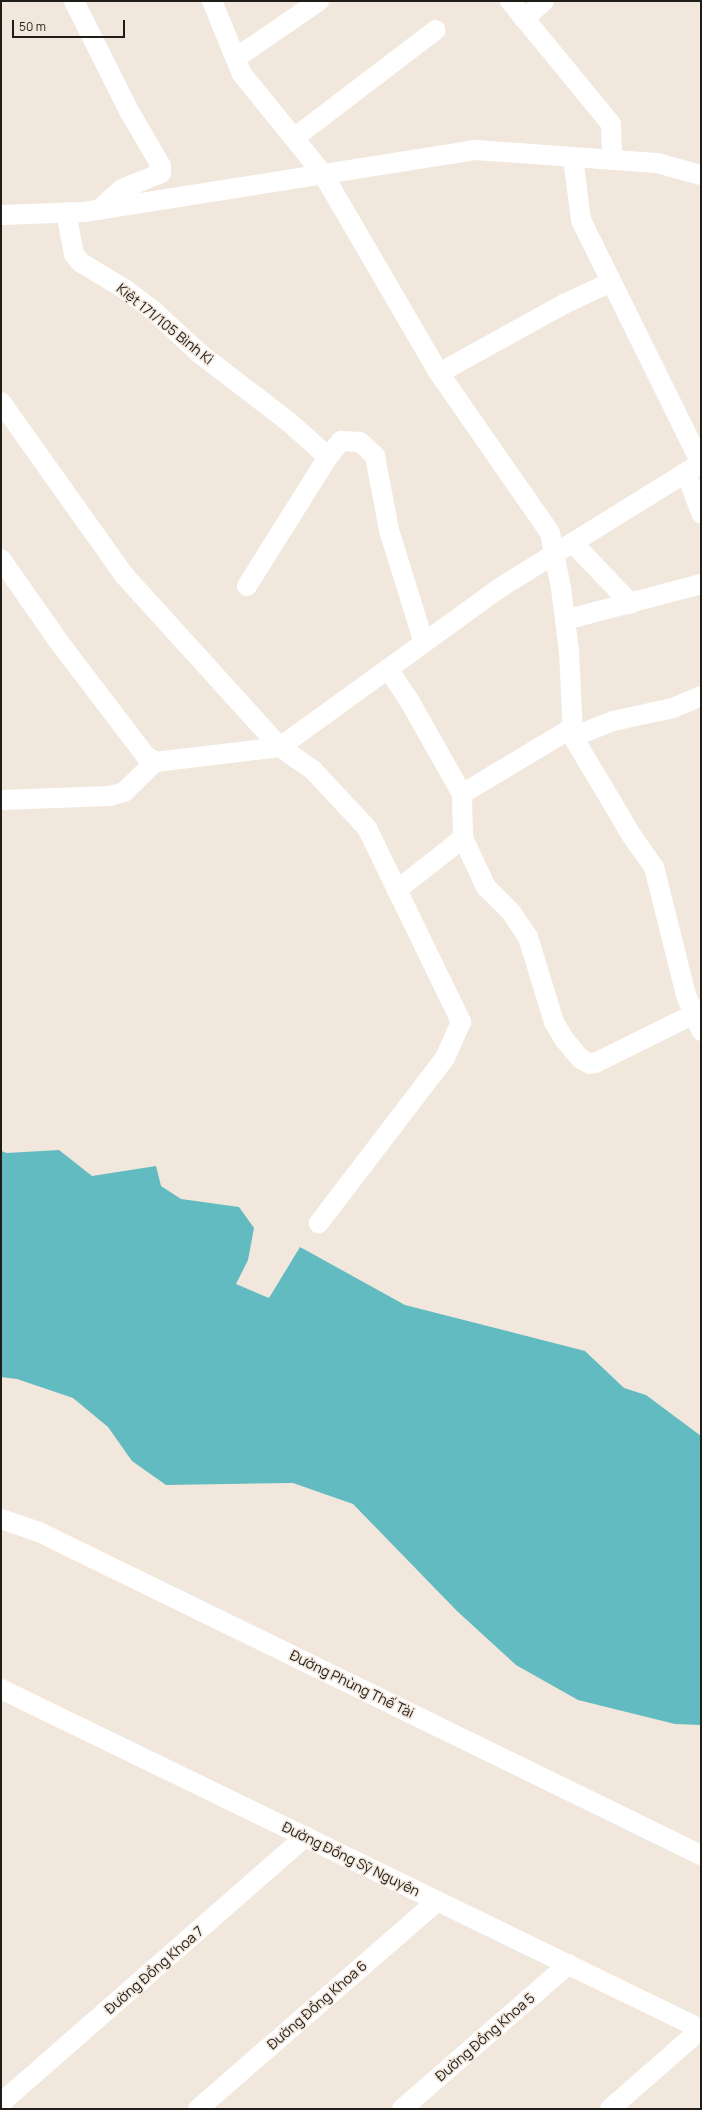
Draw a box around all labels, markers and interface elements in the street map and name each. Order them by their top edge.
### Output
scale bar [14,12,127,38]
text: 50 m [19,18,46,35]
street label: Kiệt 171/105 Bình Kì [113,280,217,368]
street label: Đường Phùng Thế Tài [287,1647,417,1721]
street label: Đường Đồng Sỹ Nguyên [279,1818,423,1900]
street label: Đường Đồng Khoa 7 [101,1923,207,2017]
street label: Đường Đồng Khoa 6 [264,1957,370,2053]
street label: Đường Đồng Khoa 5 [432,1989,538,2085]

